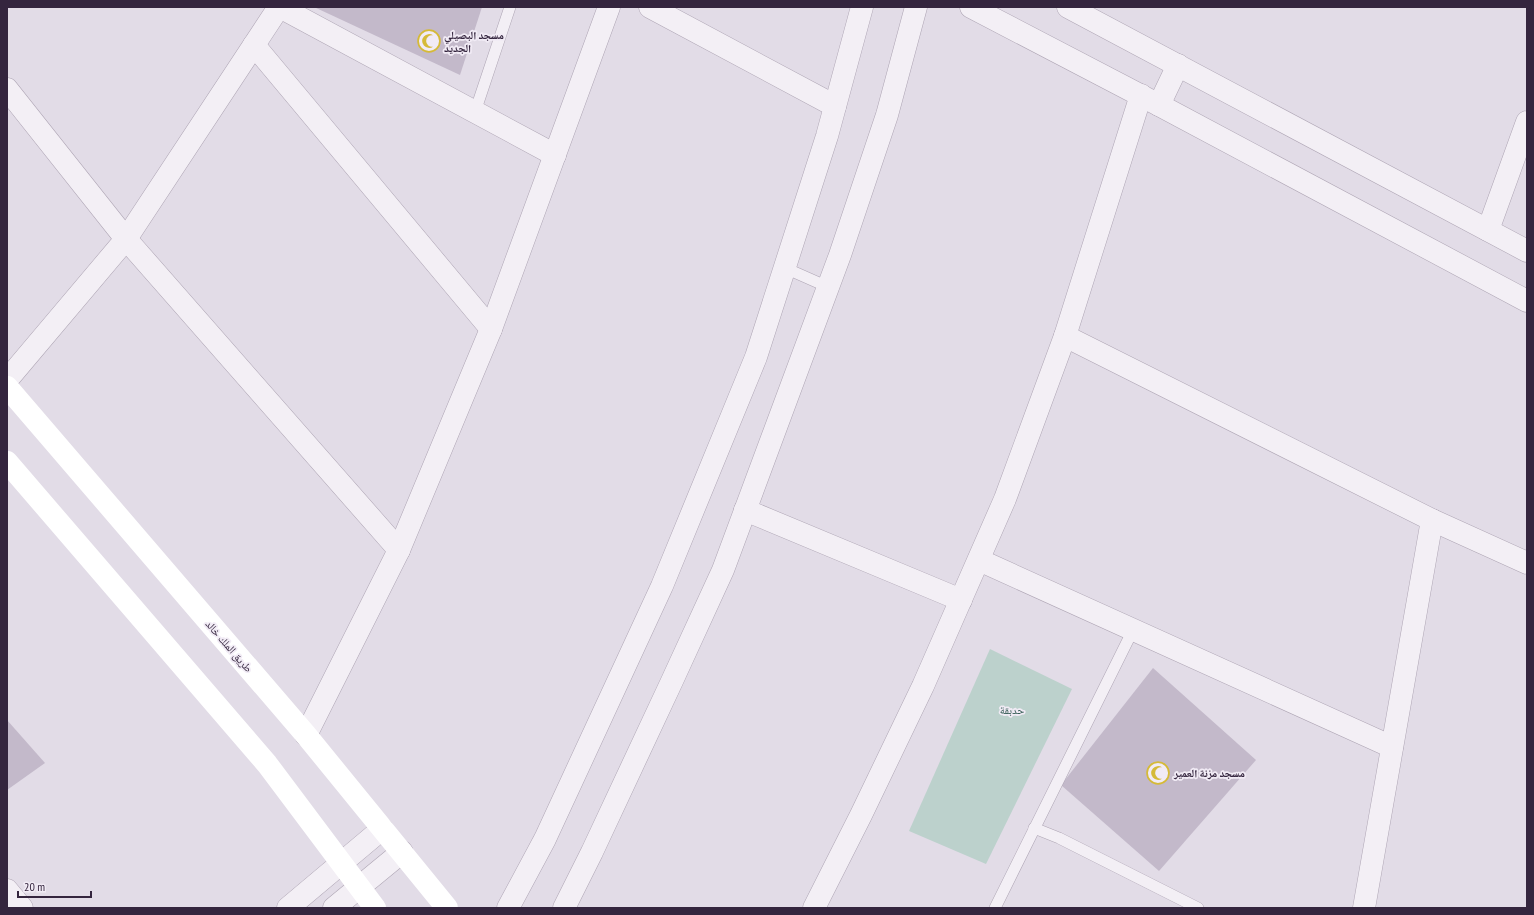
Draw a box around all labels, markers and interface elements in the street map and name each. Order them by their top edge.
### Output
mosque icon: مسجد البصيلي الجديد [416,28,442,54]
place label: مسجد البصيلي الجديد [444,28,504,55]
street label: طريق الملك خالد [202,617,256,675]
park label: حدبقة [1000,703,1024,717]
mosque icon: مسجد مزنة العمير [1145,760,1171,786]
place label: مسجد مزنة العمير [1173,766,1245,780]
scale bar [18,873,91,899]
text: 20 m [24,879,45,894]

